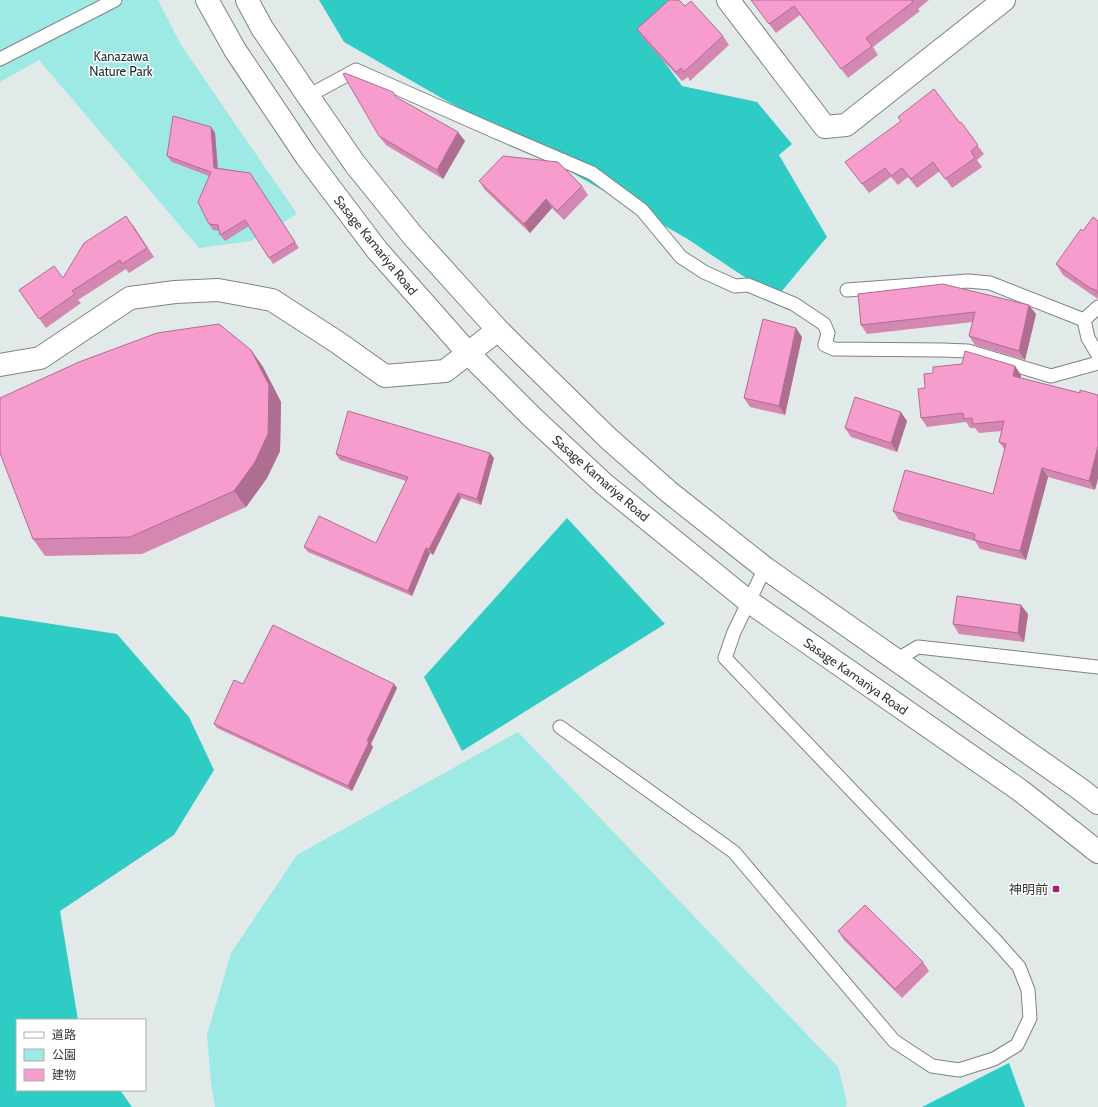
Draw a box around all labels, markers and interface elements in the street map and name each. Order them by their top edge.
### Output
park label: Kanazawa Nature Park [89,48,153,79]
street label: Sasage Kamariya Road [331,192,421,298]
street label: Sasage Kamariya Road [549,431,653,525]
street label: Sasage Kamariya Road [801,634,911,718]
place label: 神明前 [1009,881,1048,897]
marker: 神明前 [1051,884,1061,894]
legend [16,1019,146,1091]
text: 道路 [52,1027,76,1042]
text: 公園 [52,1047,76,1062]
text: 建物 [52,1067,76,1082]

